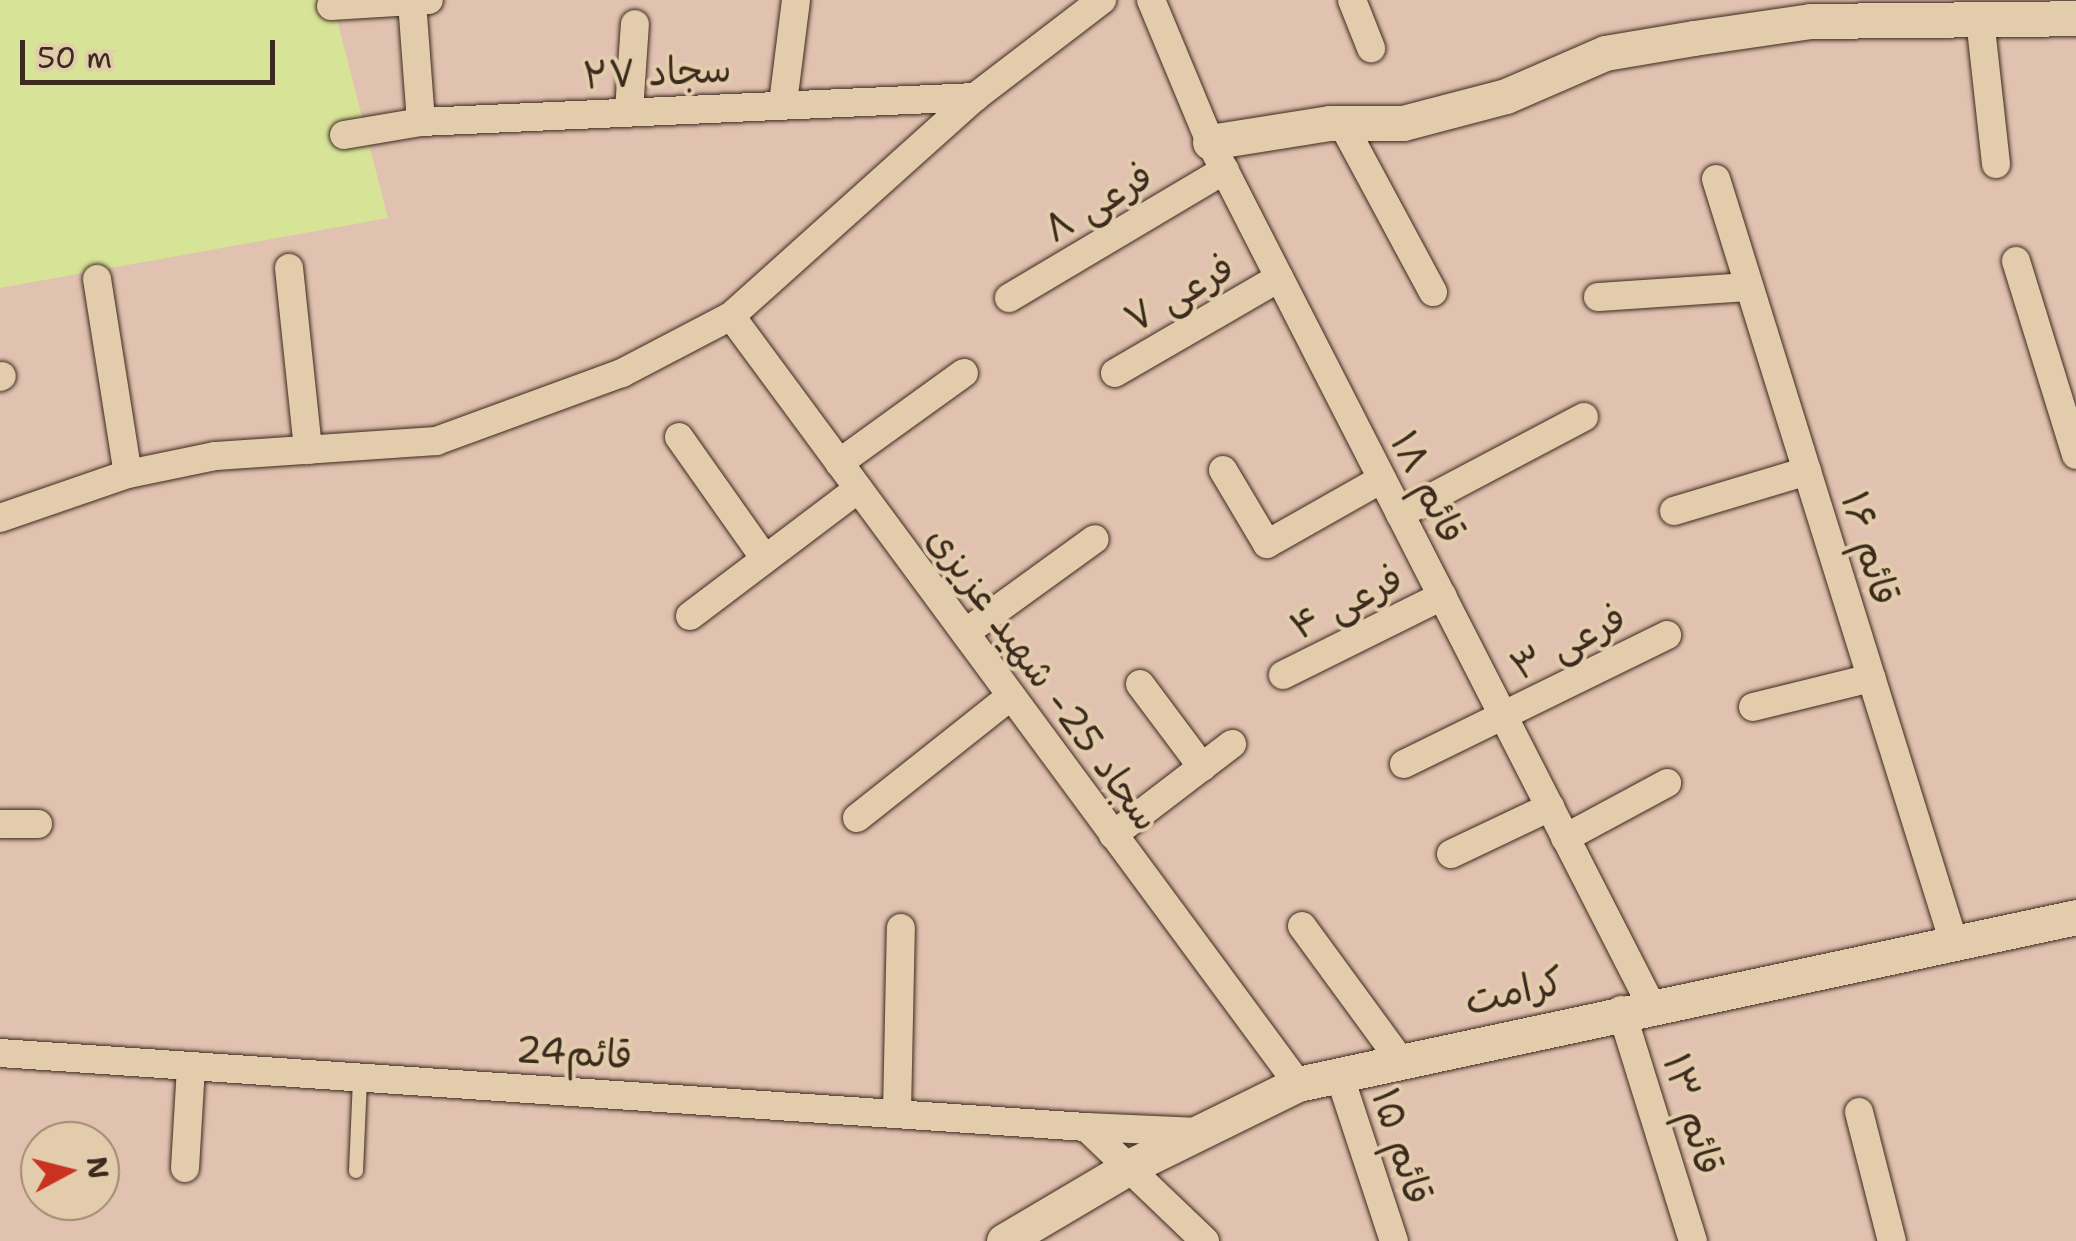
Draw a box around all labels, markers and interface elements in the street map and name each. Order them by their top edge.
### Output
scale bar [25,20,280,82]
text: 50 m [37,37,112,78]
street label: سجاد ۲۷ [582,45,732,99]
street label: فرعی ۸ [1036,152,1160,252]
street label: فرعی ۷ [1116,244,1242,342]
street label: قائم ۱۸ [1381,423,1475,551]
street label: قائم ۱۶ [1831,486,1909,610]
street label: سجاد 25- شهید عزیزی [918,517,1170,839]
street label: فرعی ۴ [1282,554,1410,650]
street label: فرعی ۳ [1503,594,1633,690]
street label: کرامت [1460,958,1568,1024]
street label: قائم24 [514,1026,634,1078]
street label: قائم ۱۳ [1653,1048,1733,1180]
street label: قائم ۱۵ [1362,1082,1442,1210]
north arrow [20,1121,120,1221]
text: N [78,1154,118,1181]

